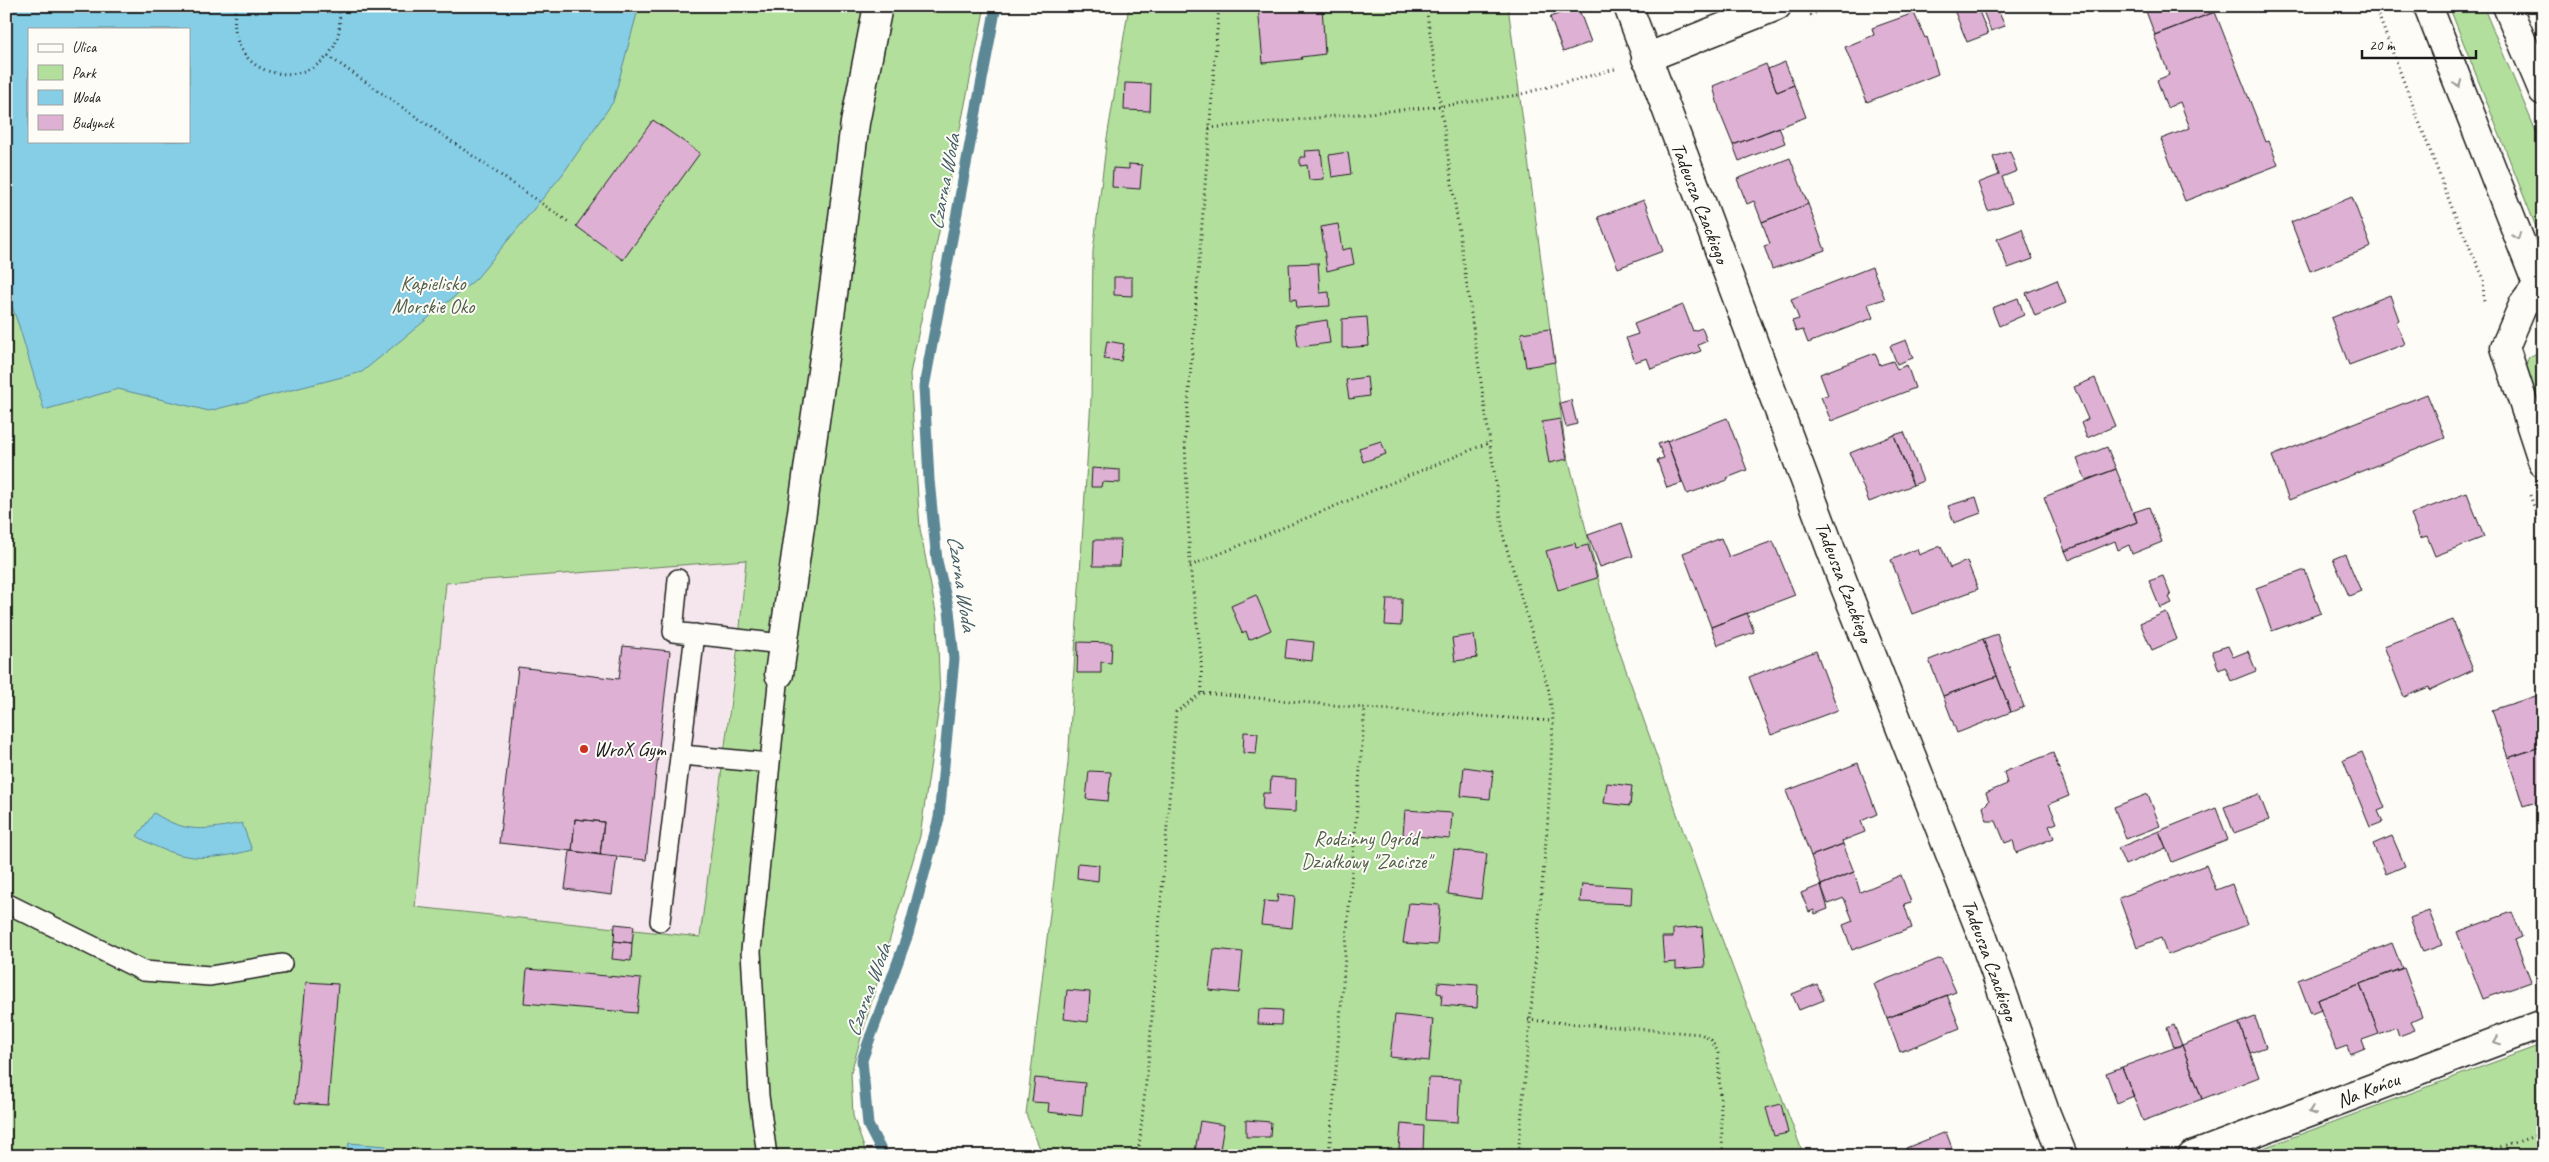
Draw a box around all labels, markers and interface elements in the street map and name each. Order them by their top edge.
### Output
legend [28,28,190,142]
scale bar [2362,28,2475,60]
text: 20 m [2369,36,2396,55]
text: Ulica [72,38,97,57]
text: Park [72,64,97,83]
one-way arrow [2452,79,2462,88]
text: Woda [72,88,101,107]
text: Budynek [72,114,115,133]
water label: Czarna Woda [922,130,966,232]
street label: Tadeusza Czackiego [1665,139,1735,269]
one-way arrow [2511,231,2521,240]
park label: Kąpielisko Morskie Oko [392,271,475,319]
street label: Tadeusza Czackiego [1809,518,1879,648]
water label: Czarna Woda [942,533,983,635]
place label: WroX Gym [594,737,667,762]
marker: WroX Gym [578,743,590,755]
park label: Rodzinny Ogród Działkowy "Zacisze" [1301,826,1435,874]
street label: Tadeusza Czackiego [1956,896,2024,1026]
water label: Czarna Woda [839,938,897,1040]
one-way arrow [2493,1035,2502,1045]
street label: Na Końcu [2333,1066,2404,1113]
one-way arrow [2309,1105,2317,1115]

